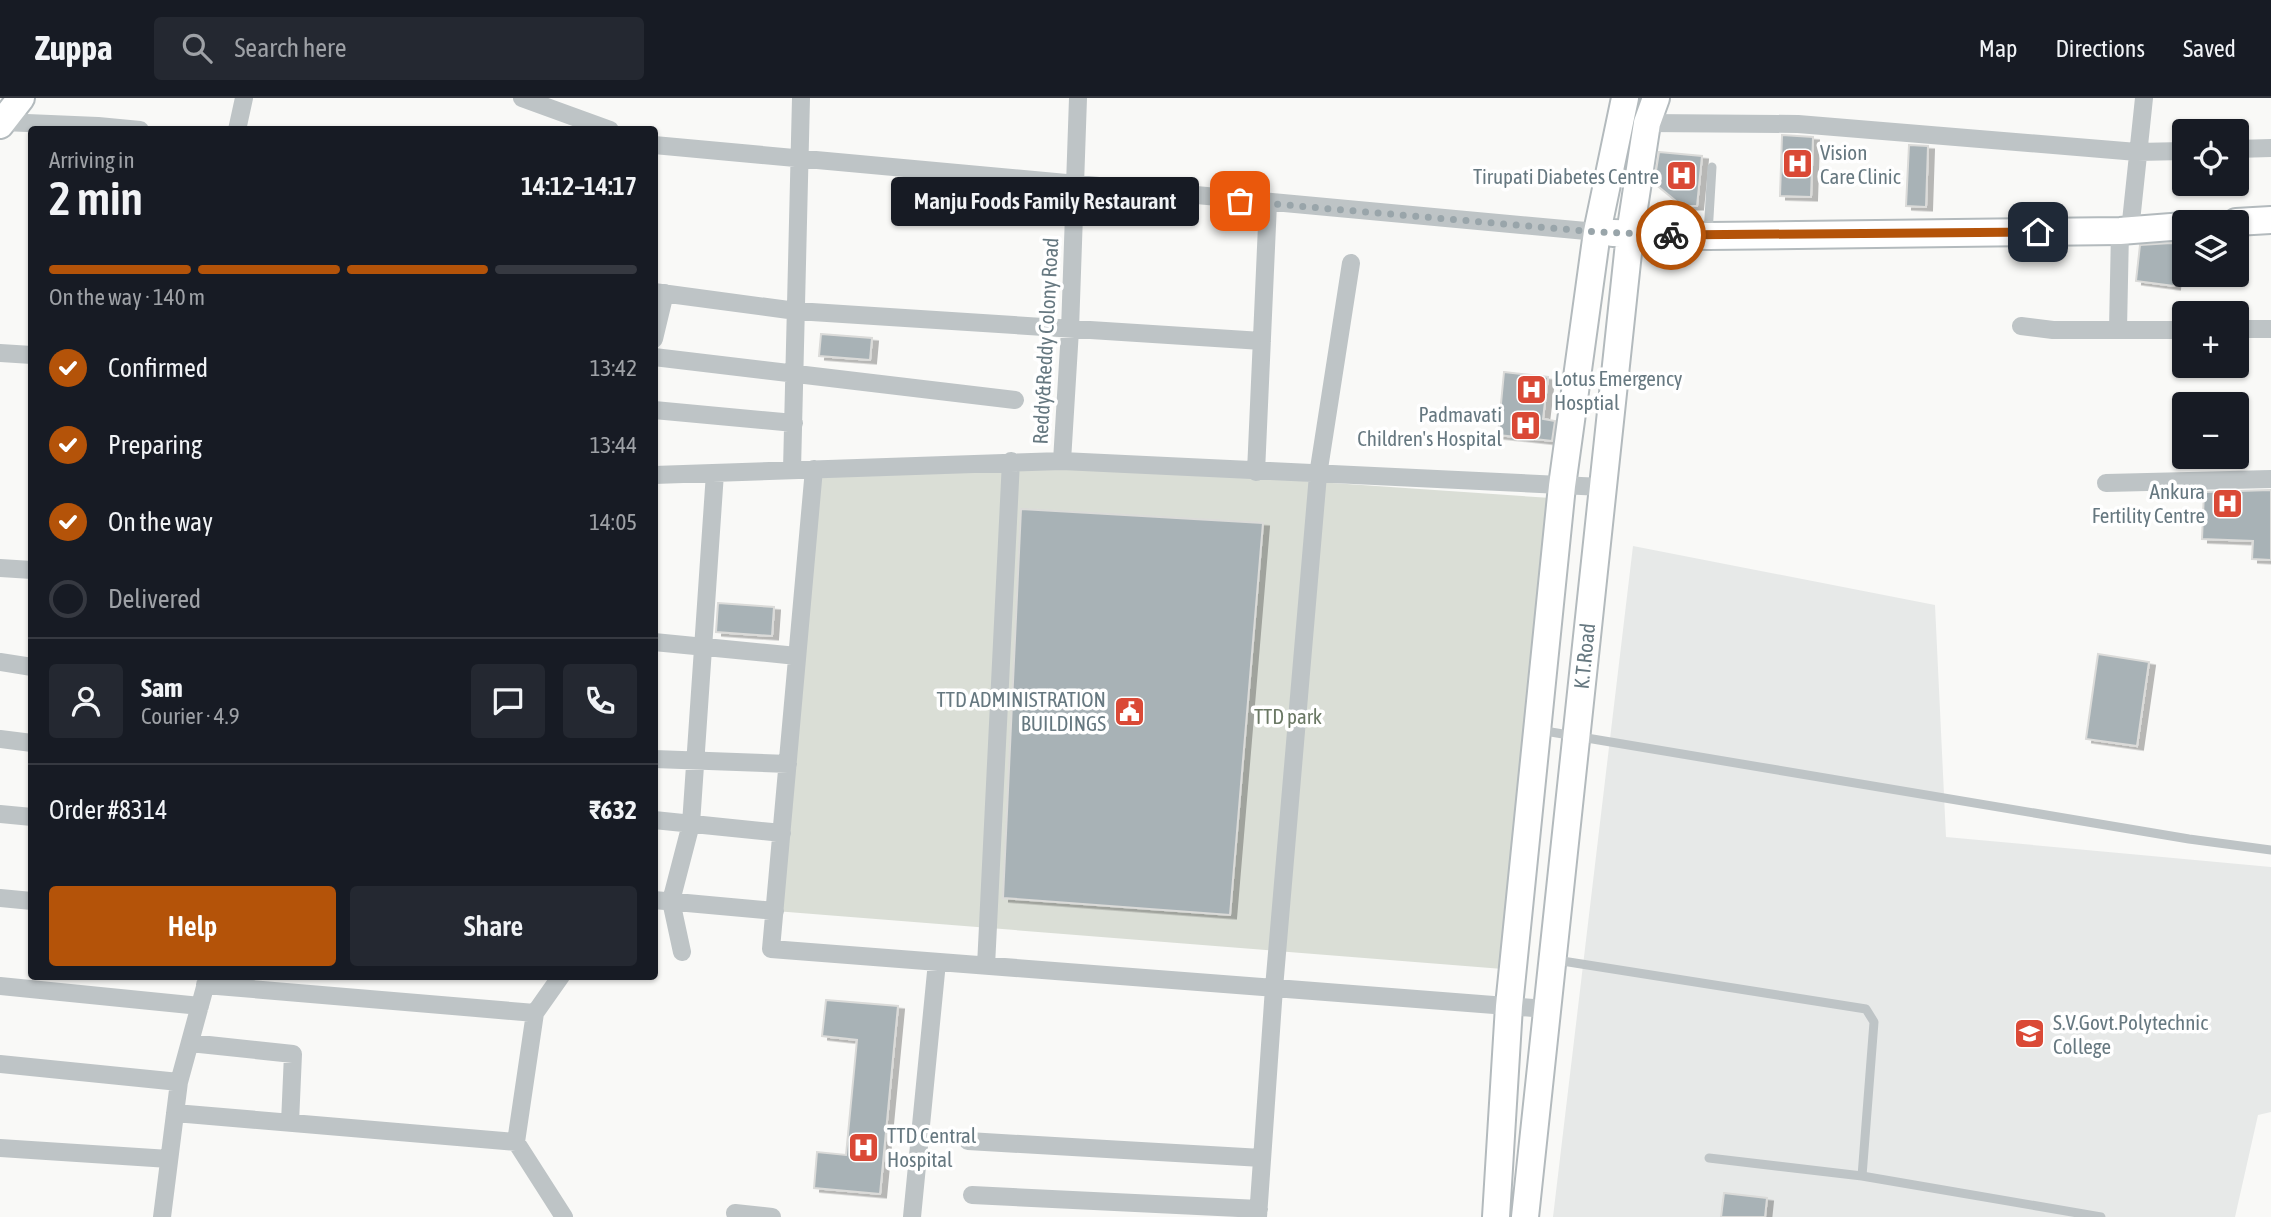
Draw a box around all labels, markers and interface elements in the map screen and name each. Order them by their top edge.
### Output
search box [154,17,644,80]
text: Zuppa [35,29,112,67]
icon: search [178,29,216,67]
text: Search here [234,33,347,63]
text: Map [1979,35,2017,62]
text: Directions [2055,35,2145,62]
text: Saved [2183,35,2236,62]
map controls [2172,119,2249,469]
button: locate [2172,119,2249,196]
place label: Vision Care Clinic [1820,140,1901,188]
text: Arriving in [49,147,135,173]
hospital icon: Vision Care Clinic [1780,147,1814,181]
hospital icon: Tirupati Diabetes Centre [1665,159,1699,193]
place label: Tirupati Diabetes Centre [1473,164,1659,188]
text: 14:12–14:17 [521,171,637,201]
pin [1210,171,1270,231]
text: 2 min [49,172,143,225]
callout: Manju Foods Family Restaurant [890,176,1198,226]
icon: bag [1221,182,1259,220]
text: Manju Foods Family Restaurant [914,188,1176,214]
courier [1636,200,1706,270]
pin [2008,202,2068,262]
button: layers [2172,210,2249,287]
icon: home [2019,213,2057,251]
icon: bike [1652,216,1690,254]
street label: Reddy&Reddy Colony Road [1028,237,1062,445]
text: On the way · 140 m [49,284,205,310]
button: + [2172,301,2249,378]
icon: check [49,349,87,387]
text: Confirmed [108,353,208,383]
text: 13:42 [590,355,637,381]
place label: Lotus Emergency Hosptial [1554,366,1683,414]
hospital icon: Lotus Emergency Hosptial [1514,373,1548,407]
button: − [2172,392,2249,469]
place label: Padmavati Children's Hospital [1357,402,1502,450]
hospital icon: Padmavati Children's Hospital [1508,409,1542,443]
icon: check [49,426,87,464]
text: Preparing [108,430,202,460]
text: 13:44 [590,432,637,458]
place label: Ankura Fertility Centre [2092,479,2205,527]
hospital icon: Ankura Fertility Centre [2211,486,2245,520]
icon: check [49,503,87,541]
text: On the way [108,507,213,537]
text: 14:05 [589,509,637,535]
text: Delivered [108,584,201,614]
street label: K.T.Road [1569,622,1599,690]
button: person [49,664,123,738]
button: chat [471,664,545,738]
button: phone [563,664,637,738]
text: Sam [141,673,183,703]
place label: TTD ADMINISTRATION BUILDINGS [936,687,1106,735]
public building icon: TTD ADMINISTRATION BUILDINGS [1112,694,1146,728]
text: Courier · 4.9 [141,703,240,729]
park label: TTD park [1254,704,1322,728]
text: Order #8314 [49,795,168,825]
text: ₹632 [589,795,637,825]
button: Help [49,886,336,966]
button: Share [350,886,637,966]
place label: S.V.Govt.Polytechnic College [2053,1010,2208,1058]
school or university icon: S.V.Govt.Polytechnic College [2013,1017,2047,1051]
place label: TTD Central Hospital [887,1123,977,1171]
hospital icon: TTD Central Hospital [847,1130,881,1164]

